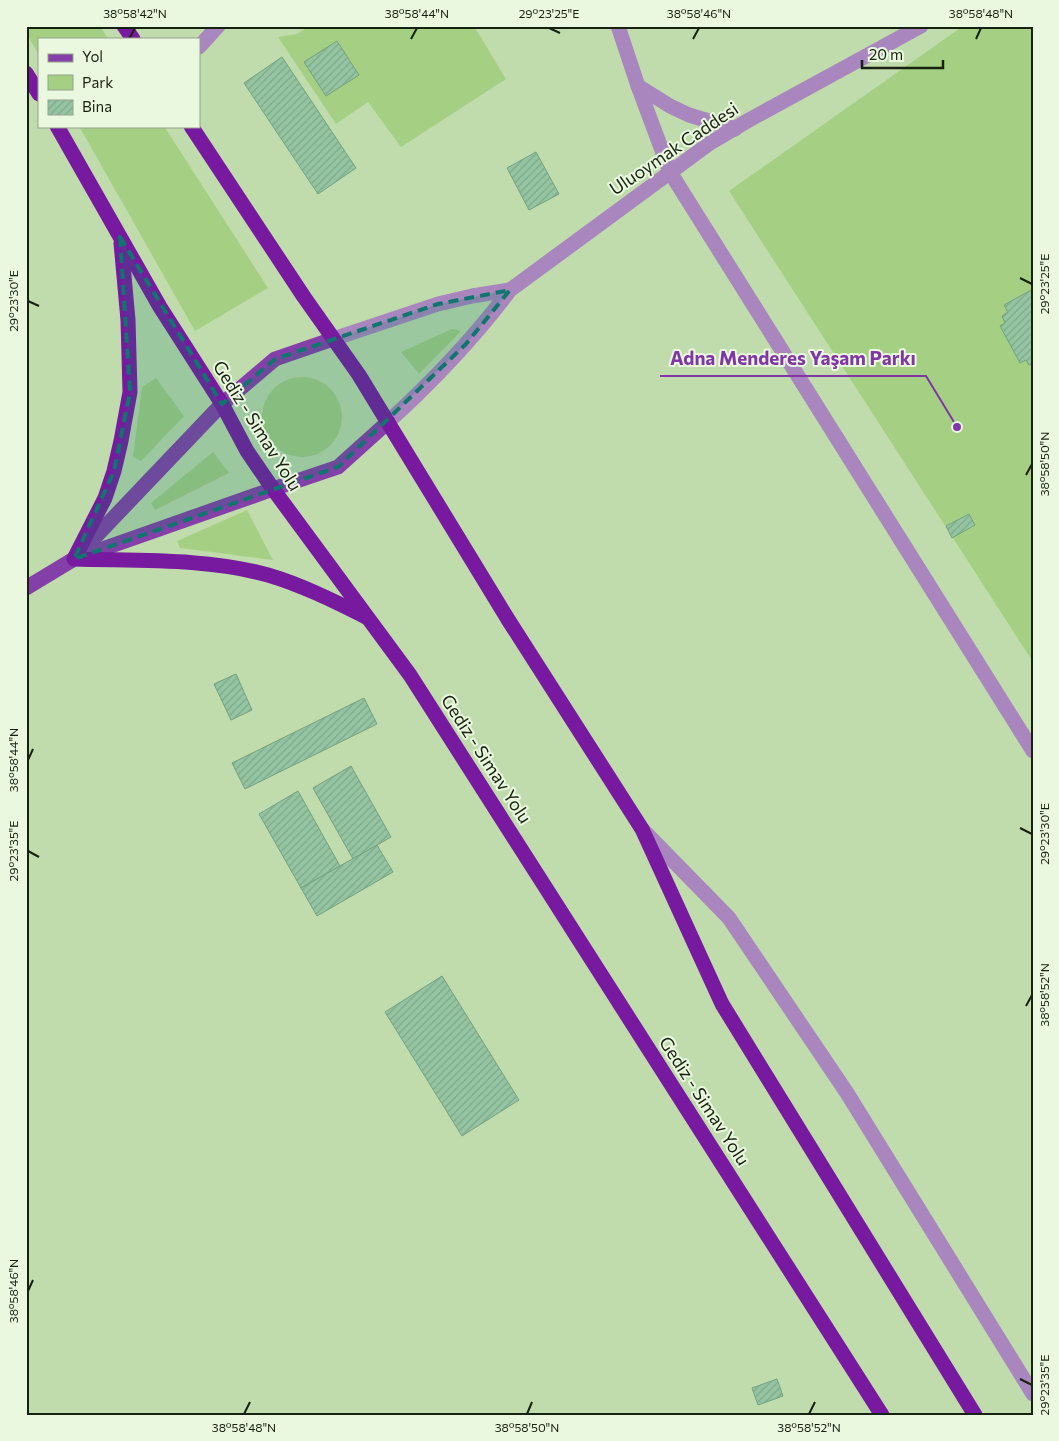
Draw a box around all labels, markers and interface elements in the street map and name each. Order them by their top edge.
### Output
text: 38°58'42"N [103,6,167,20]
text: 38°58'44"N [385,6,449,20]
text: 29°23'25"E [519,6,579,20]
text: 38°58'46"N [667,6,731,20]
text: 38°58'48"N [949,6,1013,20]
legend [38,38,200,128]
scale bar [862,38,943,70]
text: 20 m [869,45,903,63]
text: Yol [82,47,103,65]
text: Park [82,73,113,91]
text: Bina [82,97,112,115]
street label: Uluoymak Caddesi [605,97,742,199]
text: 29°23'25"E [1037,254,1051,314]
text: 29°23'30"E [6,270,20,332]
callout: Adna Menderes Yaşam Parkı [660,342,926,376]
text: Adna Menderes Yaşam Parkı [670,346,916,369]
street label: Gediz - Simav Yolu [209,356,307,495]
text: 38°58'50"N [1037,432,1051,496]
street label: Gediz - Simav Yolu [437,690,537,827]
text: 38°58'44"N [6,728,20,792]
text: 29°23'30"E [1037,803,1051,865]
text: 29°23'35"E [6,821,20,881]
text: 38°58'52"N [1037,963,1051,1027]
street label: Gediz - Simav Yolu [655,1032,755,1169]
text: 38°58'46"N [6,1259,20,1323]
text: 29°23'35"E [1037,1355,1051,1415]
text: 38°58'48"N [212,1420,276,1434]
text: 38°58'50"N [495,1420,559,1434]
text: 38°58'52"N [777,1420,841,1434]

